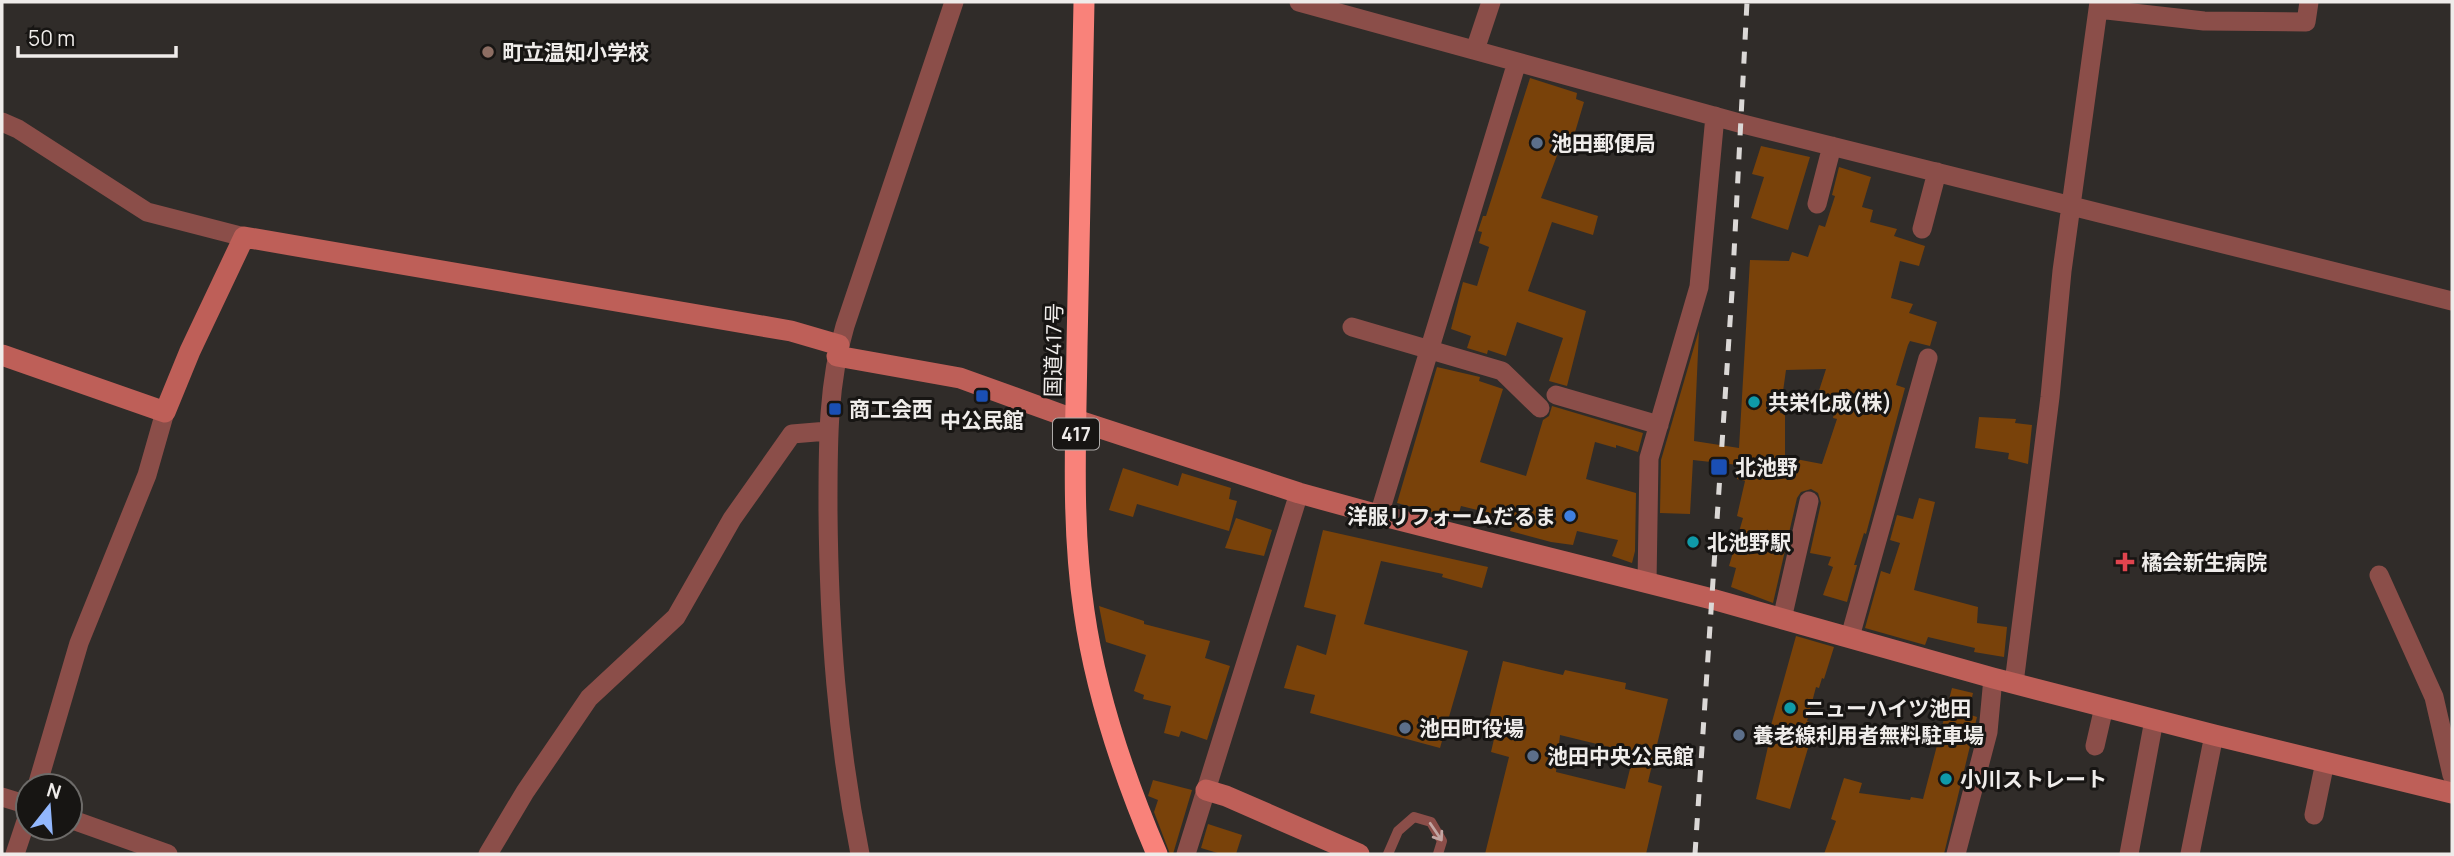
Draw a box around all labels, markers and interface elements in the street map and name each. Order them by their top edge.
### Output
scale bar [18,14,175,58]
text: 50 m [28,24,75,52]
place label: 町立温知小学校 [502,38,649,66]
marker: 町立温知小学校 [480,44,496,60]
place label: 池田郵便局 [1551,129,1656,157]
marker: 池田郵便局 [1529,135,1545,151]
street label: 国道417号 [1038,303,1068,397]
marker: 中公民館 [974,388,990,404]
place label: 共栄化成(株) [1768,388,1892,416]
marker: 共栄化成(株) [1746,394,1762,410]
place label: 商工会西 [849,395,933,423]
marker: 商工会西 [827,401,843,417]
place label: 中公民館 [940,406,1024,434]
road number: 417 [1053,418,1099,449]
place label: 北池野 [1735,453,1798,481]
marker: 北池野 [1709,457,1729,477]
place label: 洋服リフォームだるま [1347,502,1556,530]
marker: 洋服リフォームだるま [1562,508,1578,524]
place label: 北池野駅 [1707,528,1791,556]
marker: 北池野駅 [1685,534,1701,550]
place label: 橘会新生病院 [2141,548,2267,576]
marker: 橘会新生病院 [2115,552,2135,572]
place label: ニューハイツ池田 [1804,694,1971,722]
marker: ニューハイツ池田 [1782,700,1798,716]
place label: 池田町役場 [1419,714,1524,742]
marker: 池田町役場 [1397,720,1413,736]
place label: 養老線利用者無料駐車場 [1753,721,1984,749]
marker: 養老線利用者無料駐車場 [1731,727,1747,743]
place label: 池田中央公民館 [1547,742,1694,770]
marker: 池田中央公民館 [1525,748,1541,764]
place label: 小川ストレート [1960,765,2107,793]
marker: 小川ストレート [1938,771,1954,787]
north arrow [14,772,84,842]
text: N [44,776,64,805]
one-way arrow [1428,822,1443,841]

